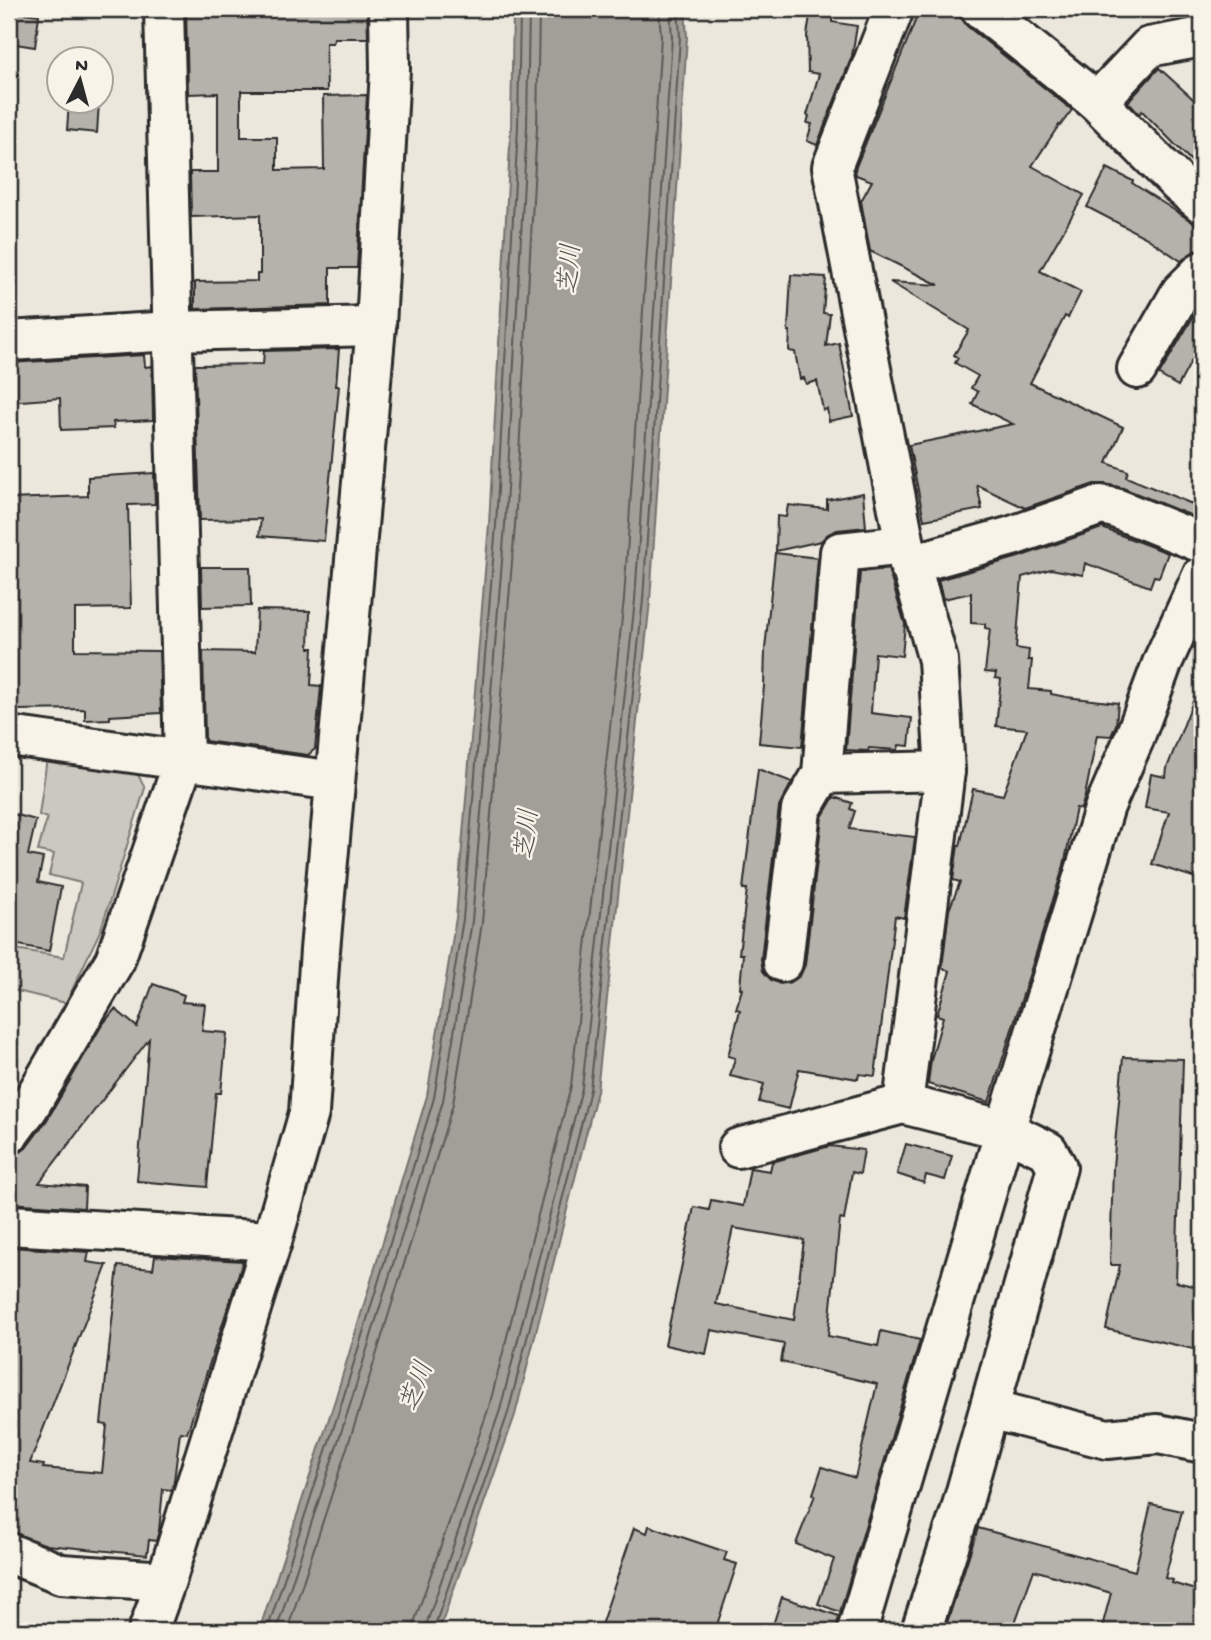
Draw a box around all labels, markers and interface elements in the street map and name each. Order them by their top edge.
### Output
north arrow [46,46,116,116]
text: N [74,54,89,79]
water label: 芝川 [554,242,590,296]
water label: 芝川 [510,807,548,862]
water label: 芝川 [395,1357,443,1417]

